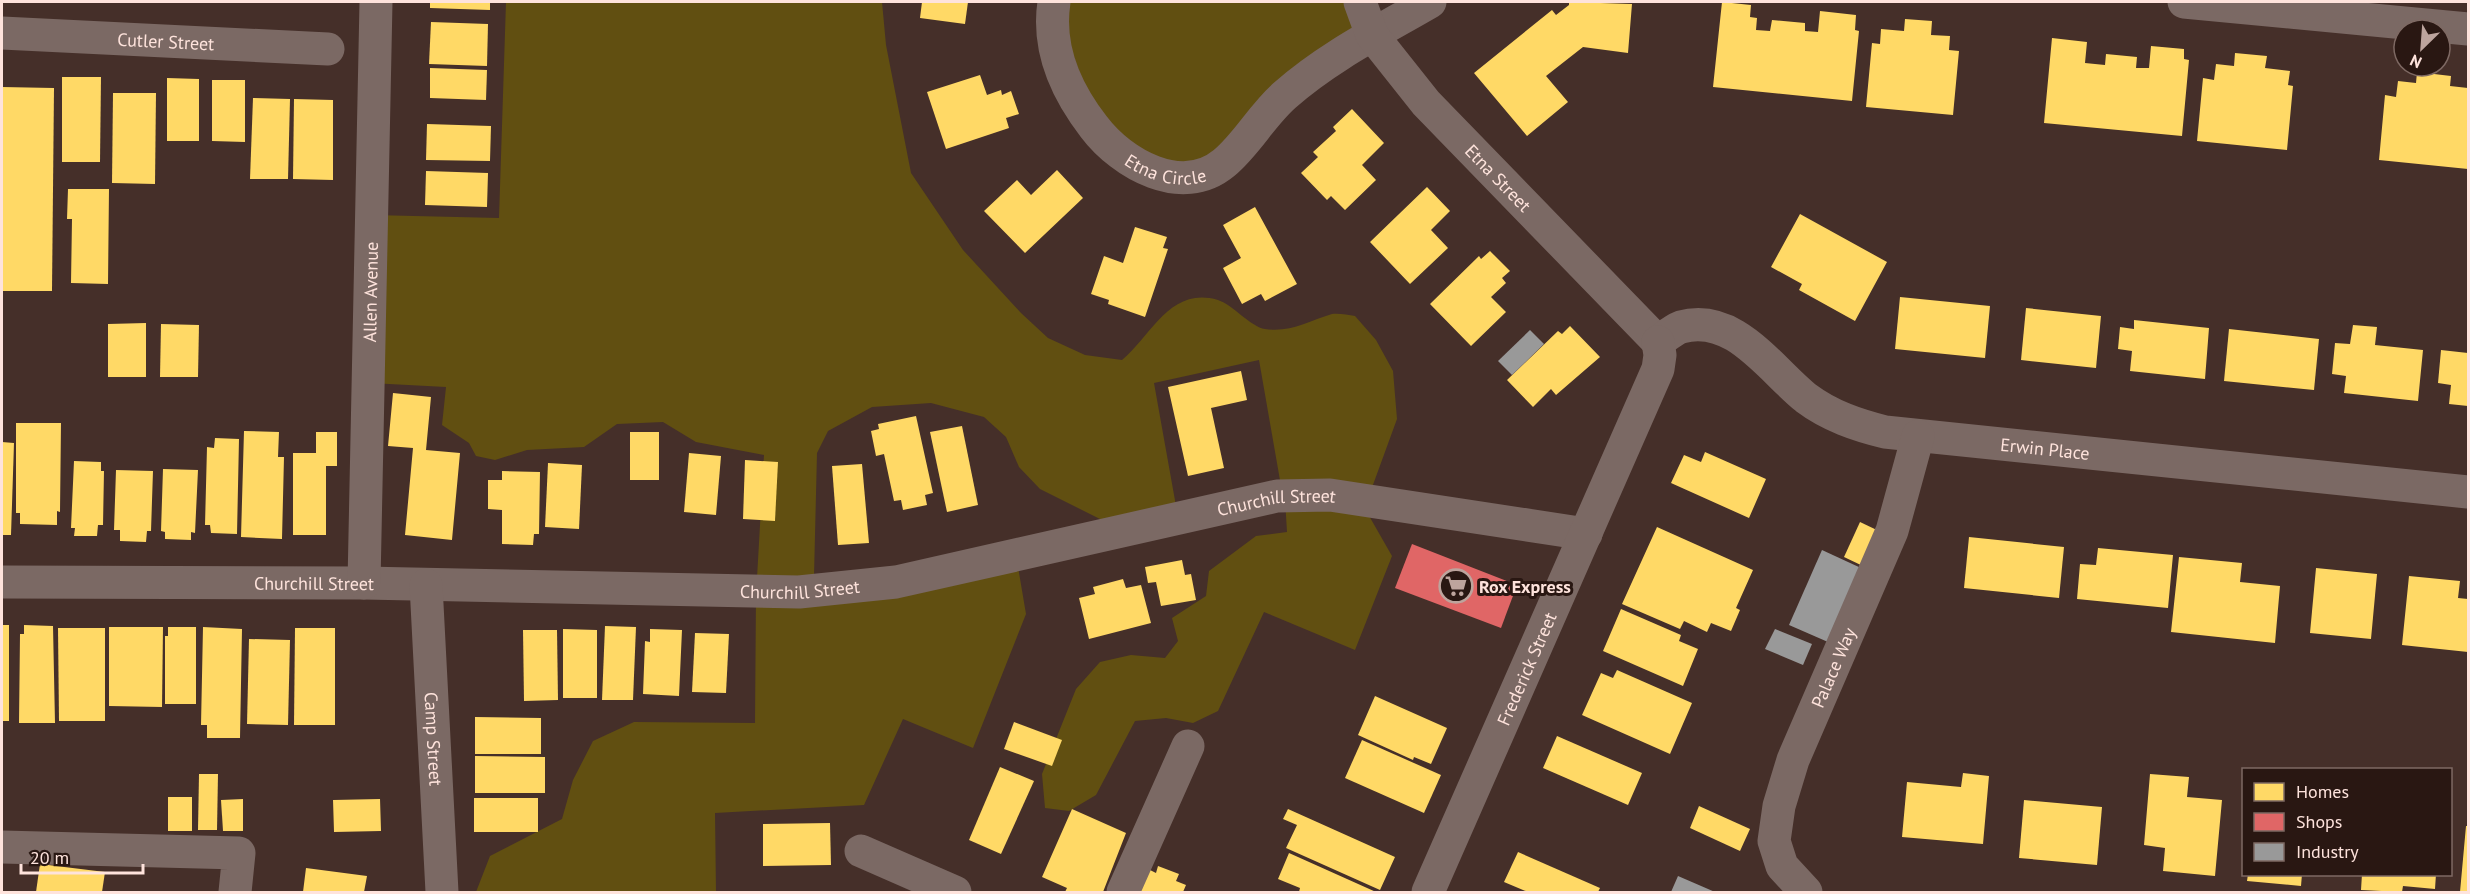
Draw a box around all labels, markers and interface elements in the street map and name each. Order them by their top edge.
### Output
north arrow [2392,18,2452,78]
street label: Cutler Street [117,27,215,55]
text: N [2407,50,2425,73]
street label: Etna Street [1460,139,1536,216]
street label: Etna Circle [1121,148,1209,189]
street label: Allen Avenue [357,242,383,343]
street label: Erwin Place [1999,432,2091,465]
street label: Churchill Street [1215,484,1338,521]
supermarket icon: Rox Express [1438,568,1474,604]
street label: Churchill Street [254,571,374,595]
street label: Churchill Street [740,574,861,603]
place label: Rox Express [1479,575,1571,598]
street label: Frederick Street [1491,608,1561,729]
street label: Palace Way [1806,623,1861,711]
street label: Camp Street [420,691,448,786]
legend [2242,768,2452,876]
text: Homes [2296,780,2349,803]
text: Shops [2296,810,2342,833]
scale bar [21,837,142,875]
text: Industry [2296,840,2359,863]
text: 20 m [30,846,69,869]

